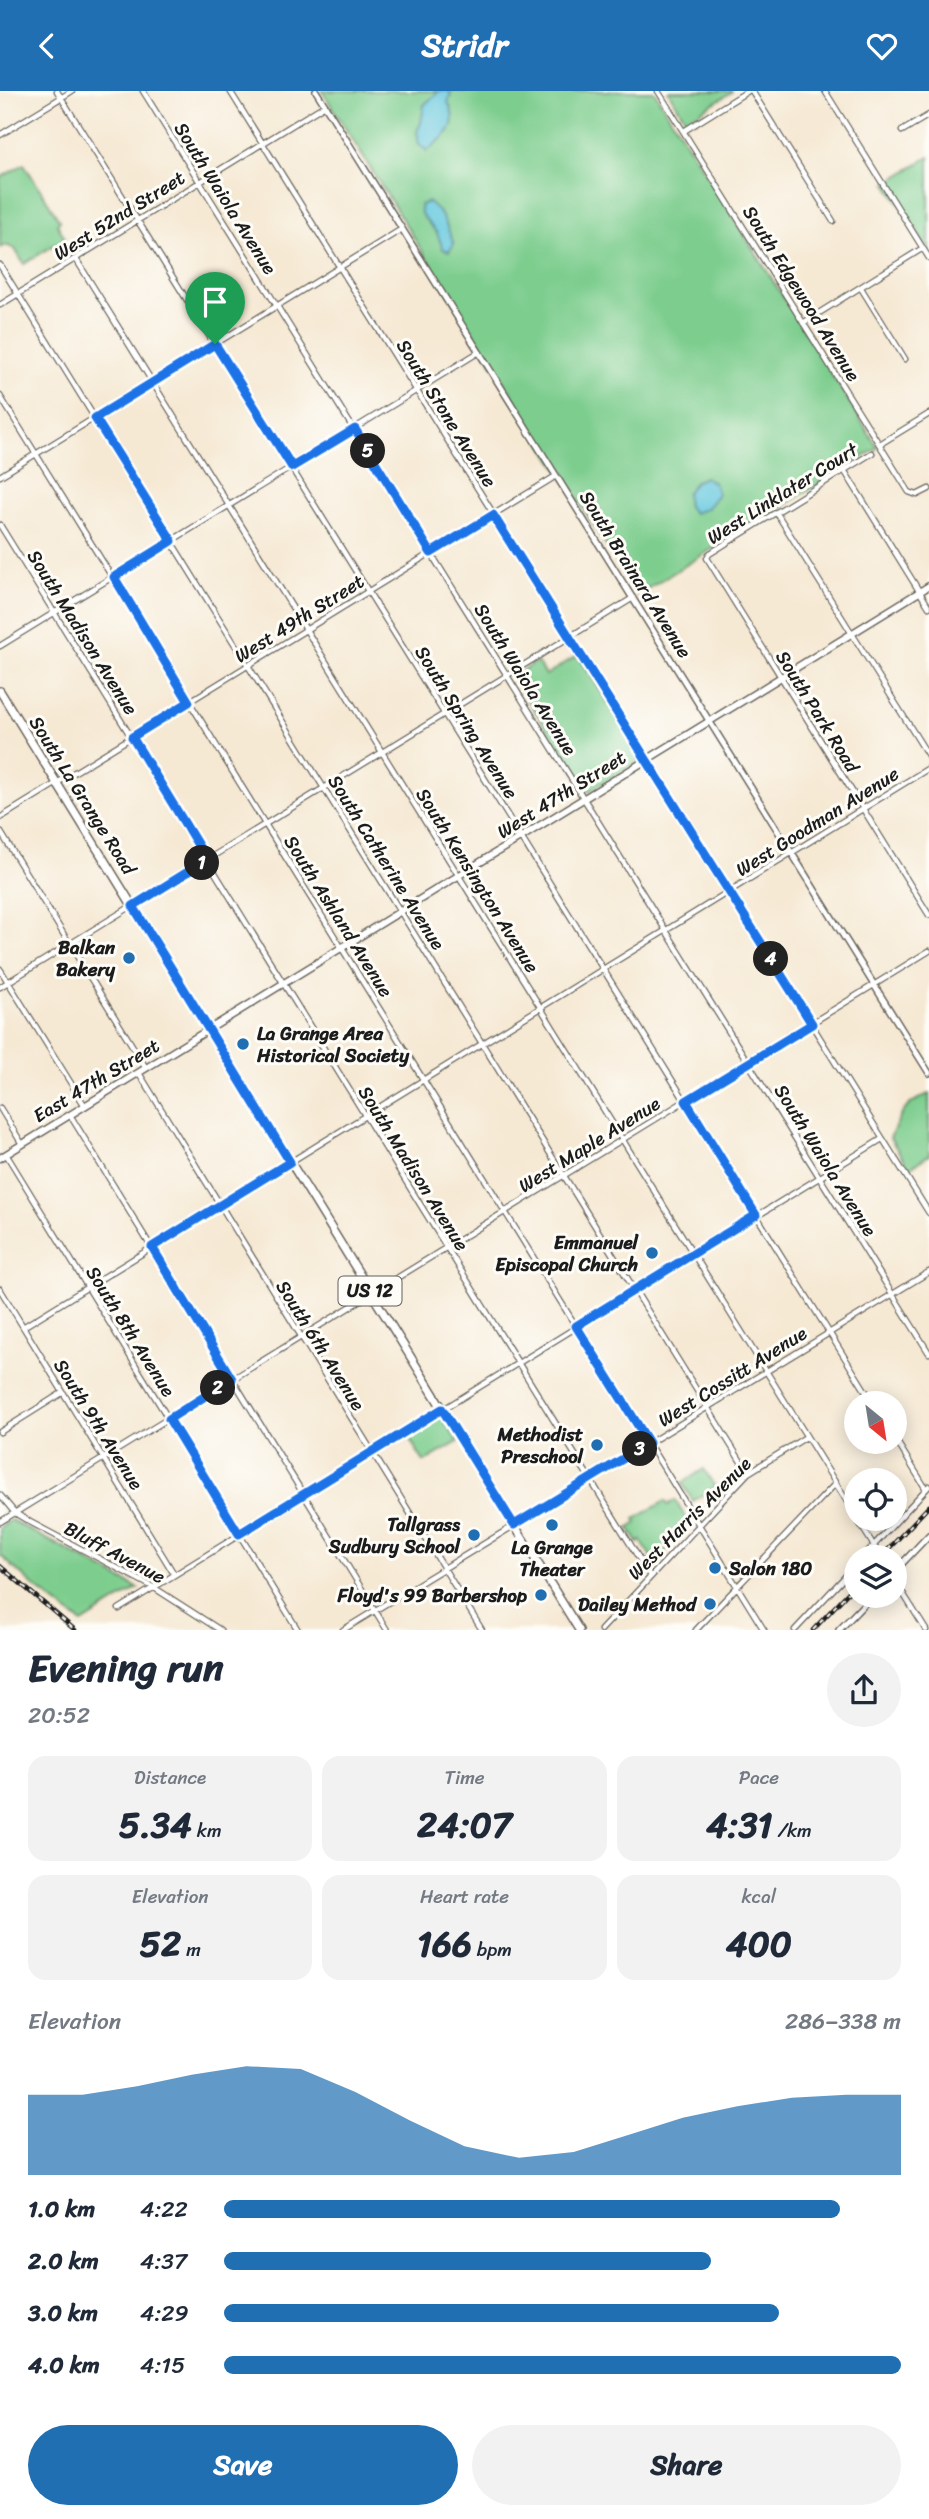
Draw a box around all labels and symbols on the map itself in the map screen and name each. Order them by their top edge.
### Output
street label: South Waiola Avenue [165,115,286,281]
street label: West 52nd Street [47,162,192,269]
street label: South Edgewood Avenue [734,199,869,388]
pin [185,272,245,344]
street label: South Stone Avenue [387,332,506,494]
pin: 5 [350,433,386,469]
street label: West Linklater Court [700,433,866,553]
street label: South Brainard Avenue [570,484,701,665]
street label: South Madison Avenue [18,543,147,722]
street label: West 49th Street [228,565,371,672]
street label: South Waiola Avenue [465,596,586,762]
street label: South Spring Avenue [406,639,527,806]
street label: South Park Road [767,644,869,780]
street label: South La Grange Road [20,709,146,883]
street label: West 47th Street [490,741,633,848]
street label: West Goodman Avenue [729,758,906,885]
street label: South Catherine Avenue [319,768,454,957]
street label: South Kensington Avenue [407,781,548,980]
street label: South Ashland Avenue [275,828,402,1004]
pin: 1 [184,845,220,881]
place label: Balkan Bakery [56,931,116,986]
pin: 4 [754,941,788,977]
marker: Balkan Bakery [121,950,137,966]
place label: La Grange Area Historical Society [256,1017,410,1072]
street label: East 47th Street [26,1029,166,1131]
marker: La Grange Area Historical Society [235,1036,251,1052]
street label: South Waiola Avenue [765,1077,886,1243]
street label: South Madison Avenue [349,1079,478,1258]
street label: West Maple Avenue [512,1087,667,1201]
place label: Emmanuel Episcopal Church [495,1226,640,1281]
marker: Emmanuel Episcopal Church [644,1245,660,1261]
street label: South 8th Avenue [77,1259,184,1403]
street label: South 6th Avenue [267,1273,374,1417]
road number: US 12 [338,1276,402,1305]
street label: West Cossitt Avenue [651,1317,814,1436]
street label: South 9th Avenue [45,1352,152,1497]
pin: 2 [200,1371,235,1405]
north arrow [844,1391,906,1454]
place label: Methodist Preschool [497,1418,585,1473]
pin: 3 [622,1431,658,1467]
marker: Methodist Preschool [589,1437,605,1453]
street label: West Harris Avenue [620,1449,759,1588]
place label: Tallgrass Sudbury School [328,1508,462,1563]
street label: Bluff Avenue [58,1512,172,1593]
marker: La Grange Theater [544,1517,560,1533]
marker: Tallgrass Sudbury School [466,1527,482,1543]
place label: La Grange Theater [511,1531,594,1586]
place label: Salon 180 [728,1552,812,1585]
marker: Salon 180 [707,1560,723,1576]
place label: Floyd's 99 Barbershop [336,1579,527,1612]
marker: Floyd's 99 Barbershop [533,1587,549,1603]
place label: Dailey Method [578,1588,698,1621]
marker: Dailey Method [702,1596,718,1612]

